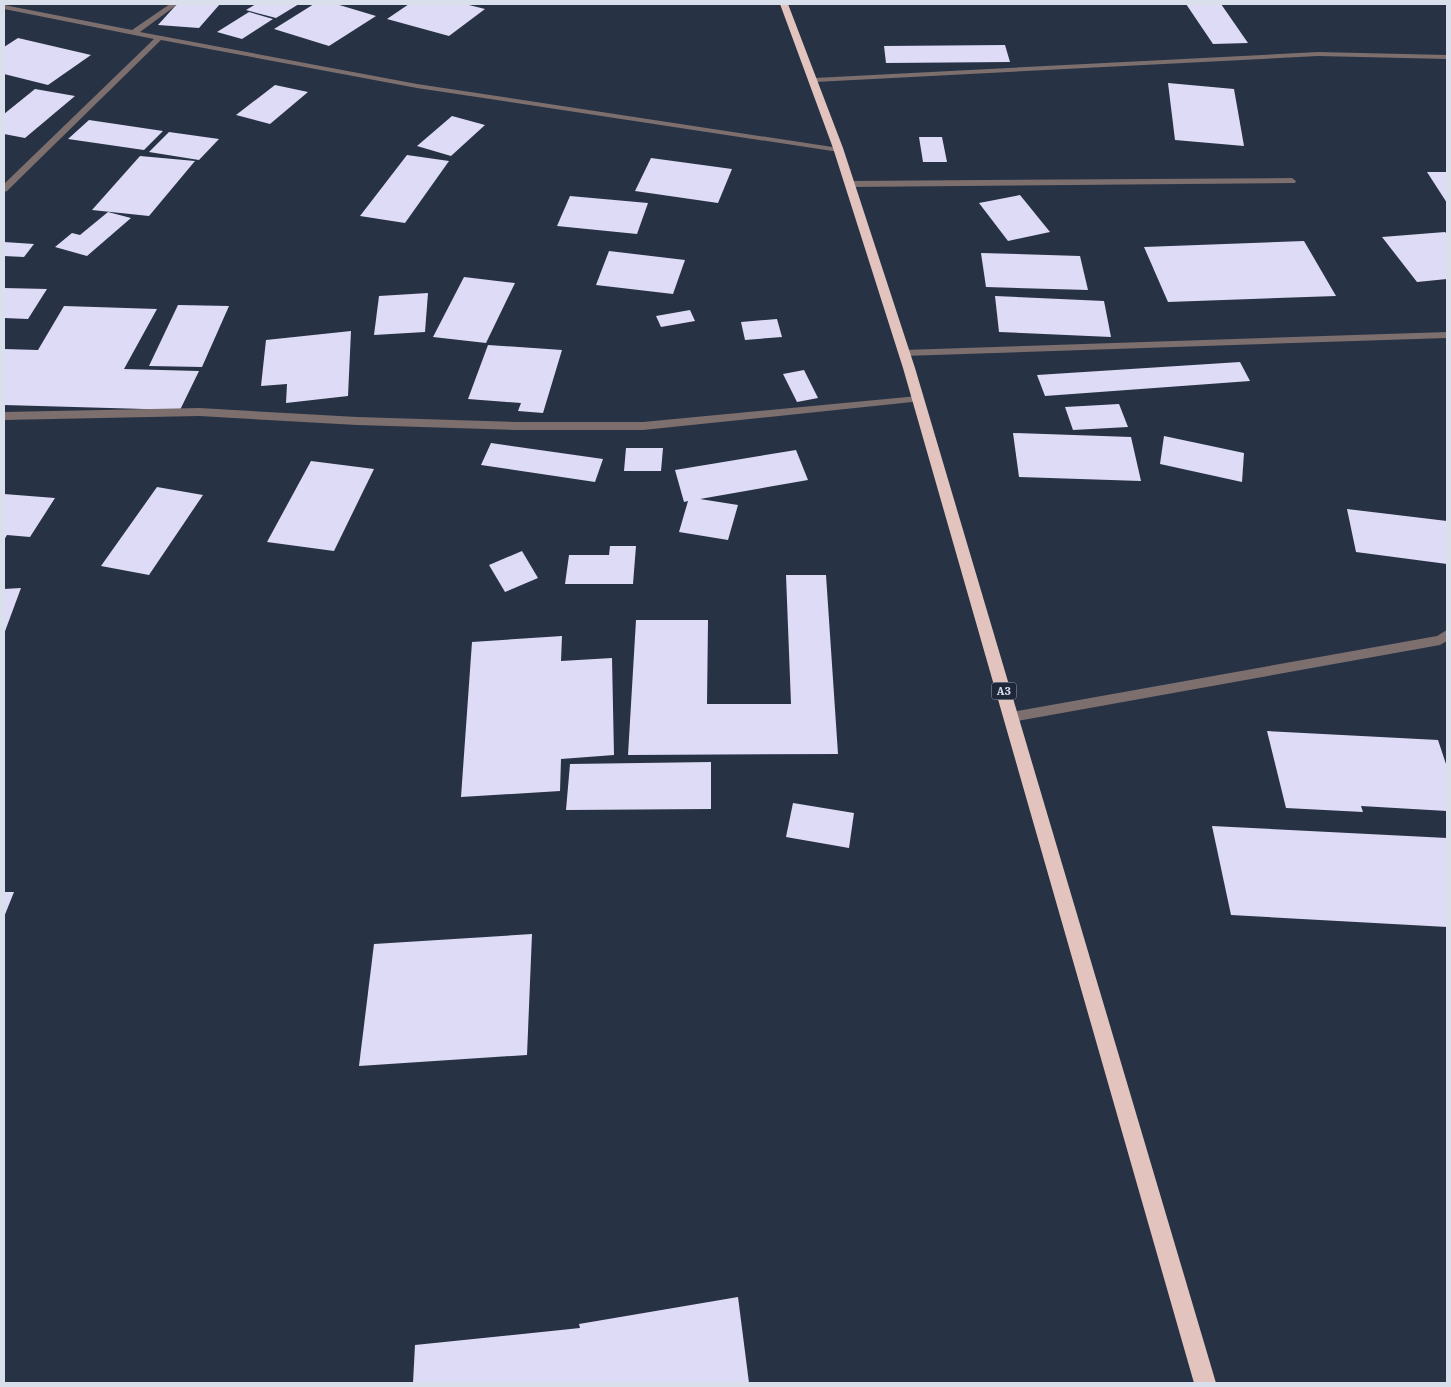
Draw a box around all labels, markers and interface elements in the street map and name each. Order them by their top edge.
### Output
road number: A3 [992,682,1016,699]

